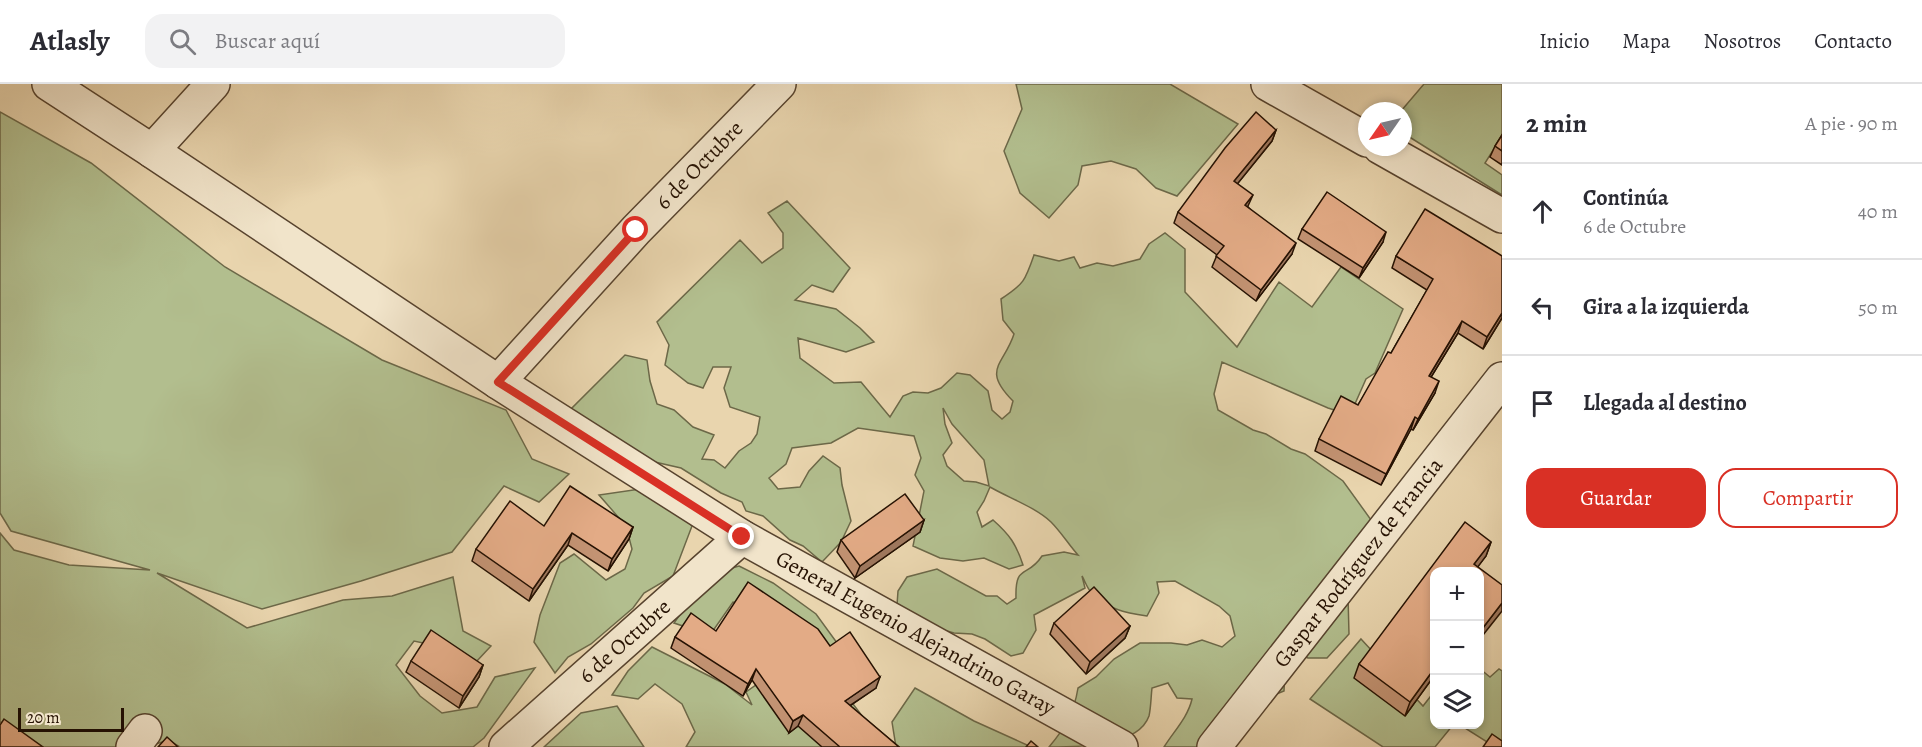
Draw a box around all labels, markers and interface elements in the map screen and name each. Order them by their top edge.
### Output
search box [145,14,565,68]
text: Atlasly [30,22,109,60]
icon: search [166,25,199,58]
text: Buscar aquí [214,26,320,56]
text: Inicio [1539,27,1589,55]
text: Mapa [1622,27,1671,55]
text: Nosotros [1704,27,1781,55]
text: Contacto [1814,27,1892,55]
north arrow [1358,102,1412,156]
text: 2 min [1526,106,1587,141]
text: A pie · 90 m [1805,110,1898,137]
street label: 6 de Octubre [649,114,750,216]
text: Continúa [1583,183,1669,213]
icon: ahead [1526,195,1559,228]
text: 40 m [1858,198,1898,225]
text: 6 de Octubre [1583,213,1686,240]
route start [622,216,648,242]
icon: left [1526,291,1559,324]
text: Gira a la izquierda [1583,292,1749,322]
text: 50 m [1858,294,1898,321]
icon: arrive [1526,387,1559,420]
text: Llegada al destino [1583,388,1747,418]
street label: Gaspar Rodríguez de Francia [1267,451,1450,674]
button: Guardar [1526,468,1706,528]
button: Compartir [1718,468,1898,528]
route end [728,523,754,549]
street label: General Eugenio Alejandrino Garay [770,544,1061,723]
map controls [1430,567,1484,729]
button: + [1430,567,1484,621]
street label: 6 de Octubre [572,592,677,690]
button: − [1430,621,1484,675]
button: layers [1430,675,1484,729]
scale bar [18,705,124,732]
text: 20 m [27,707,60,729]

